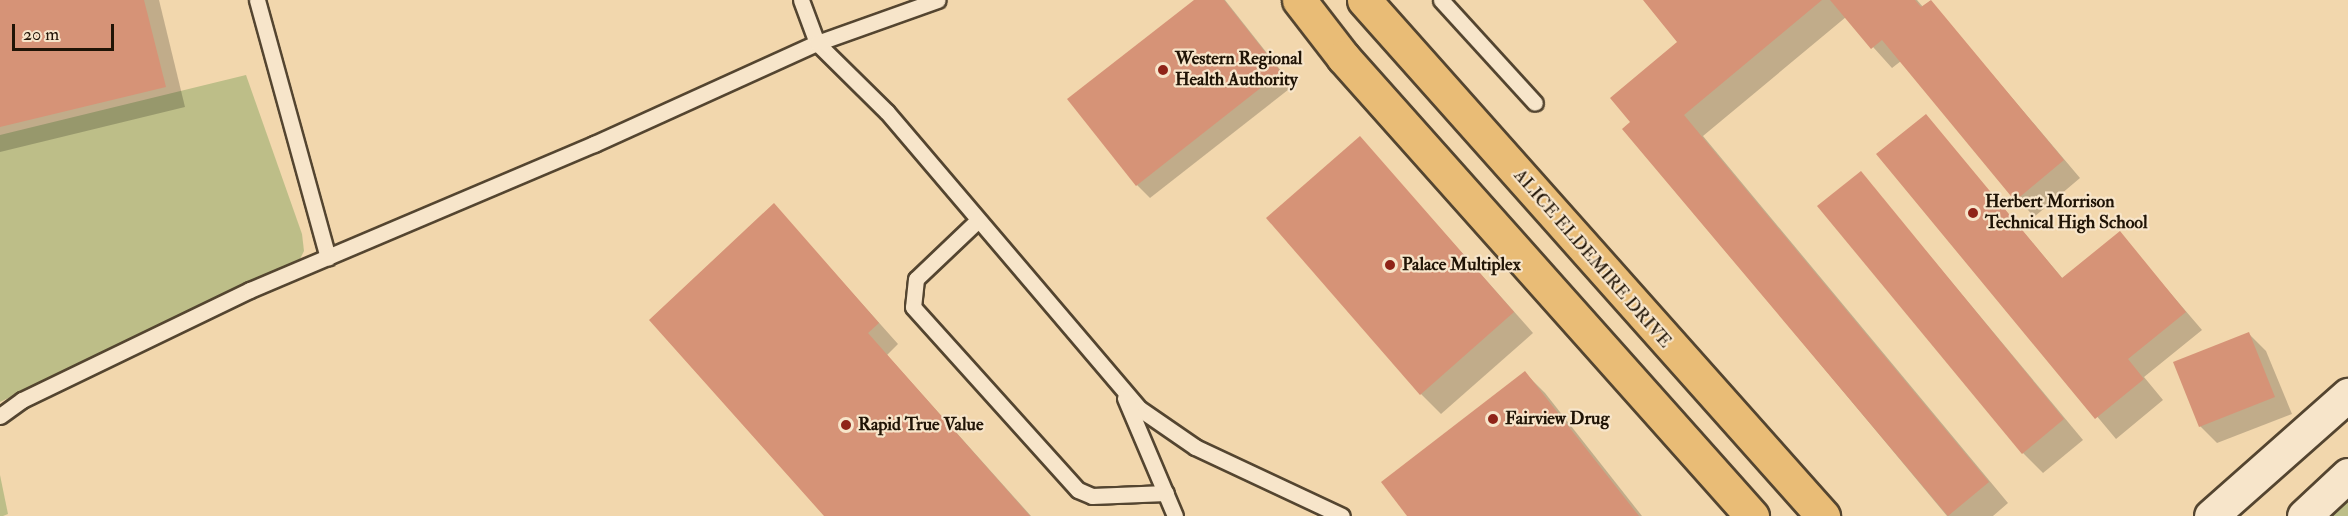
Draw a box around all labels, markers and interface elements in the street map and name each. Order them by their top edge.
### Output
scale bar [15,12,117,50]
text: 20 m [23,23,59,46]
place label: Western Regional Health Authority [1175,49,1302,92]
marker: Western Regional Health Authority [1156,63,1170,77]
street label: ALICE ELDEMIRE DRIVE [1509,165,1675,353]
place label: Herbert Morrison Technical High School [1985,192,2148,234]
marker: Herbert Morrison Technical High School [1966,206,1980,220]
place label: Palace Multiplex [1402,254,1521,276]
marker: Palace Multiplex [1383,258,1397,272]
place label: Fairview Drug [1505,408,1609,430]
marker: Fairview Drug [1486,412,1500,426]
place label: Rapid True Value [858,414,983,436]
marker: Rapid True Value [839,418,853,432]

